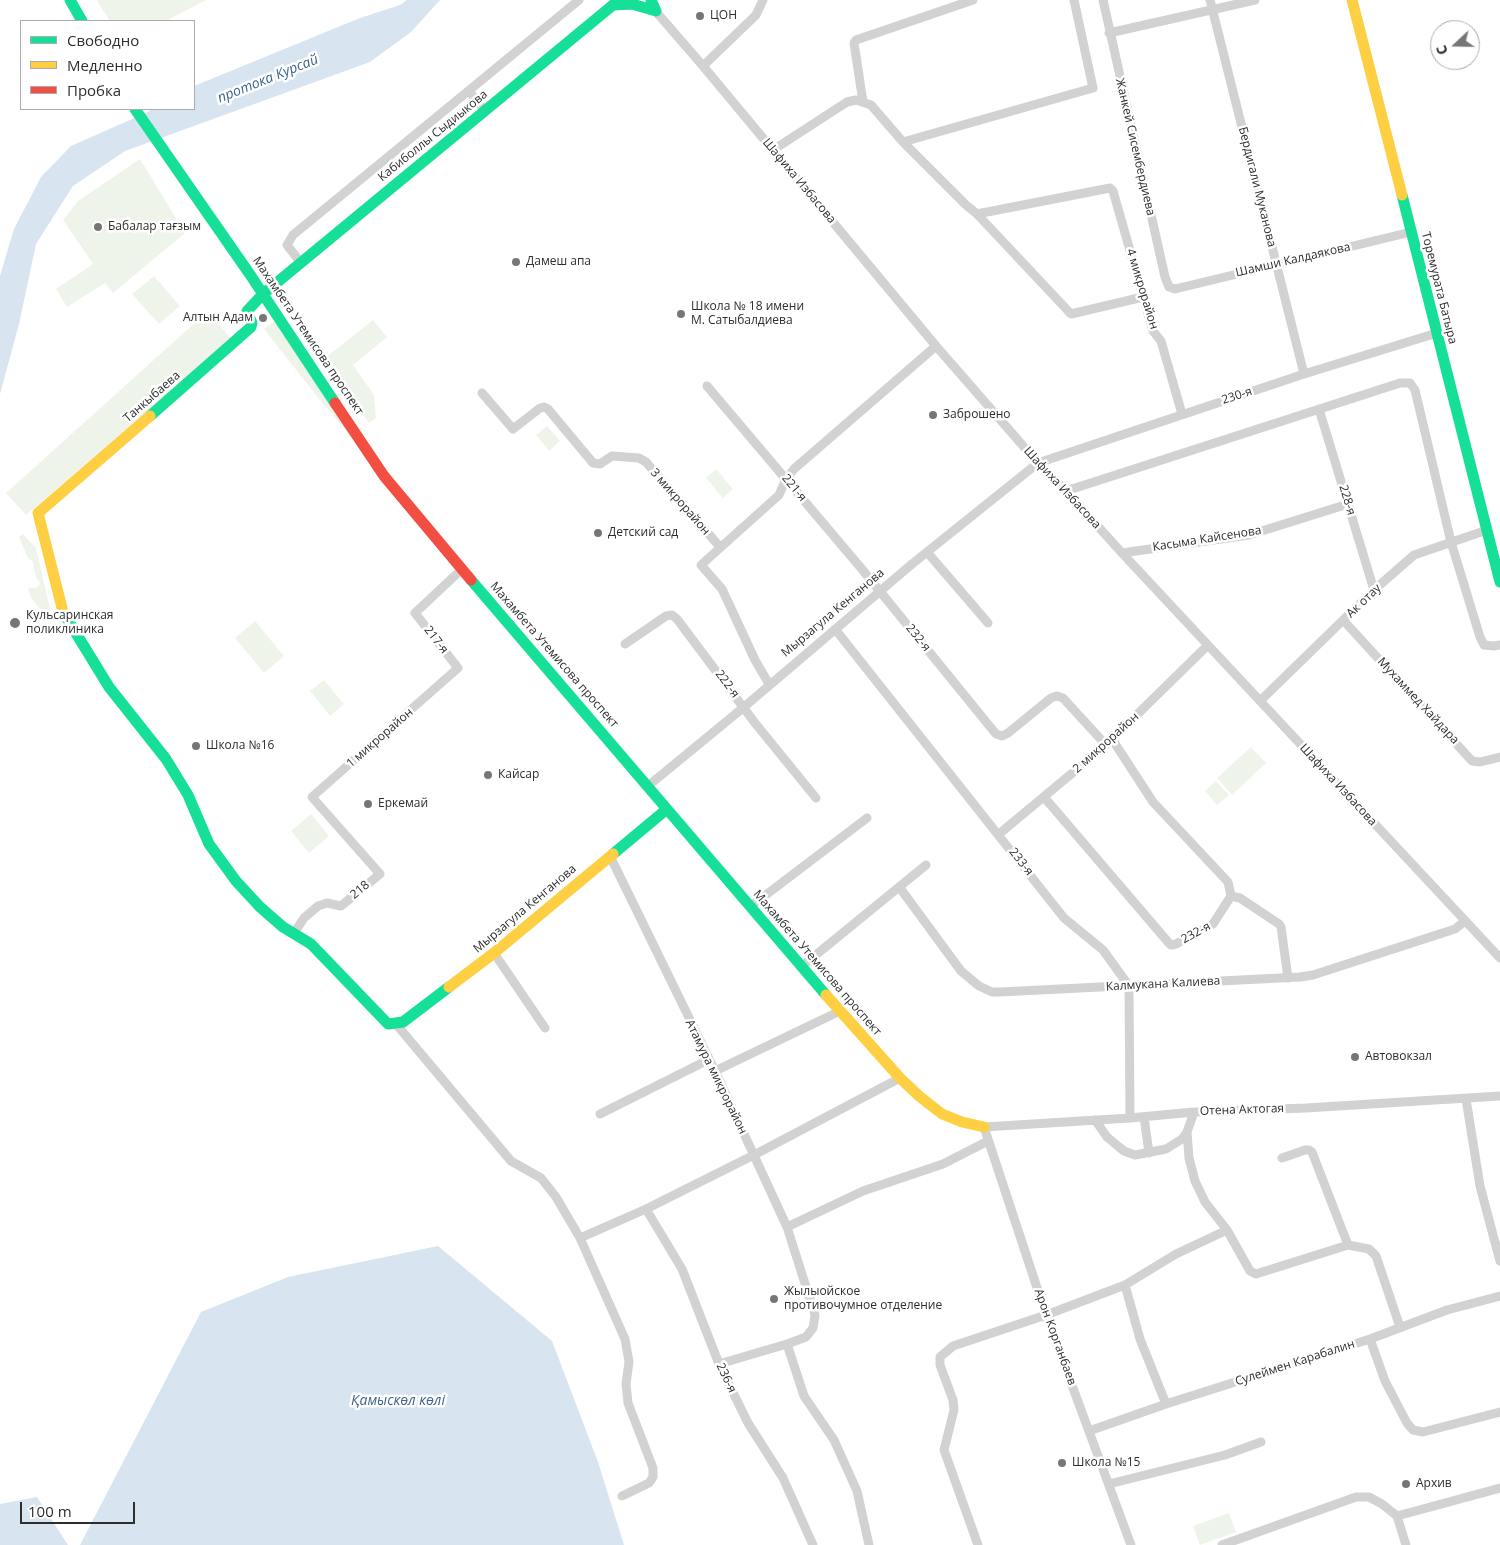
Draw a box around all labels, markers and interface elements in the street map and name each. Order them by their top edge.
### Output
place label: ЦОН [710,9,737,23]
marker: ЦОН [694,10,706,22]
legend [20,20,195,110]
north arrow [1430,20,1480,70]
text: Свободно [67,30,139,50]
text: С [1431,43,1452,58]
water label: протока Курсай [215,51,321,107]
text: Медленно [67,55,143,75]
street label: Жанкей Сисембердиева [1112,77,1158,217]
text: Пробка [67,80,121,100]
street label: Кабиболлы Сыдиыкова [375,87,491,185]
street label: Бердигали Муканова [1235,125,1279,249]
street label: Шафиха Избасова [759,136,839,226]
place label: Бабалар тағзым [108,220,201,234]
marker: Бабалар тағзым [92,221,104,233]
street label: Торемурата Батыра [1418,230,1460,346]
street label: Шамши Калдаякова [1234,240,1352,280]
street label: 4 микрорайон [1123,247,1161,331]
street label: Махамбета Утемисова проспект [249,254,367,418]
place label: Дамеш апа [526,255,591,269]
marker: Дамеш апа [510,256,522,268]
place label: Школа № 18 имени М. Сатыбалдиева [691,300,804,328]
marker: Школа № 18 имени М. Сатыбалдиева [675,308,687,320]
place label: Алтын Адам [183,311,253,325]
marker: Алтын Адам [257,312,269,324]
street label: Танкыбаева [121,368,183,426]
street label: 230-я [1220,384,1254,408]
place label: Заброшено [943,408,1011,422]
marker: Заброшено [927,409,939,421]
street label: Шафиха Избасова [1020,444,1104,532]
street label: 3 микрорайон [647,466,713,538]
street label: 221-я [778,471,810,505]
street label: 228-я [1336,483,1358,517]
street label: Касыма Кайсенова [1152,523,1262,555]
place label: Детский сад [608,526,678,540]
marker: Детский сад [592,527,604,539]
street label: Мырзагула Кенганова [779,566,887,660]
street label: Махамбета Утемисова проспект [487,579,621,731]
street label: Ак отау [1344,581,1384,621]
place label: Кульсаринская поликлиника [26,609,114,637]
marker: Кульсаринская поликлиника [8,616,22,630]
street label: 232-я [903,621,933,655]
street label: 217-я [421,623,451,657]
street label: Мухаммед Хайдара [1374,655,1462,747]
street label: 222-я [712,667,742,701]
street label: 1 микрорайон [344,705,416,771]
street label: 2 микрорайон [1070,710,1142,776]
place label: Школа №16 [206,739,274,753]
marker: Школа №16 [190,740,202,752]
street label: Шафиха Избасова [1296,741,1380,829]
place label: Кайсар [498,768,539,782]
marker: Кайсар [482,769,494,781]
place label: Еркемай [378,797,428,811]
marker: Еркемай [362,798,374,810]
street label: 233-я [1006,845,1036,879]
street label: Мырзагула Кенганова [471,862,579,956]
street label: 218 [347,878,373,902]
street label: Махамбета Утемисова проспект [750,887,884,1039]
street label: 232-я [1179,919,1213,947]
street label: Калмукана Калиева [1105,974,1221,994]
street label: Атамура микрорайон [682,1017,750,1137]
place label: Автовокзал [1365,1050,1432,1064]
marker: Автовокзал [1349,1051,1361,1063]
street label: Отена Актогая [1200,1101,1284,1119]
place label: Жылыойское противочумное отделение [784,1285,942,1313]
street label: Арон Корганбаев [1031,1287,1079,1387]
marker: Жылыойское противочумное отделение [768,1293,780,1305]
street label: Сулеймен Карабалин [1233,1337,1357,1389]
street label: 236-я [713,1361,739,1395]
water label: Қамыскөл көлі [351,1393,445,1409]
place label: Школа №15 [1072,1456,1140,1470]
marker: Школа №15 [1056,1457,1068,1469]
place label: Архив [1416,1477,1452,1491]
marker: Архив [1400,1478,1412,1490]
scale bar [22,1492,138,1524]
text: 100 m [28,1501,72,1521]

